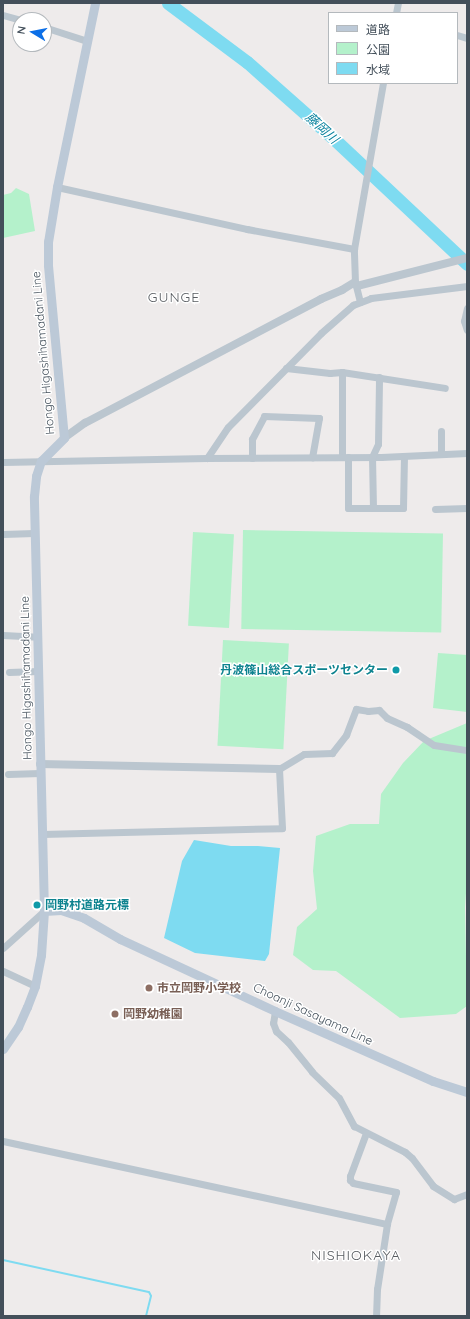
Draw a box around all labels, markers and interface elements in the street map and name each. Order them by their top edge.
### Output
north arrow [12,12,52,52]
legend [328,12,458,84]
text: 道路 [366,22,390,37]
text: N [14,25,29,35]
text: 公園 [366,42,390,57]
text: 水域 [366,62,390,77]
water label: 藤岡川 [302,109,342,147]
street label: Hongo Higashihamadani Line [29,271,57,435]
district label: GUNGE [148,289,200,305]
street label: Hongo Higashihamadani Line [17,596,35,760]
place label: 丹波篠山総合スポーツセンター [220,663,388,677]
marker: 丹波篠山総合スポーツセンター [391,665,401,675]
place label: 岡野村道路元標 [45,898,129,912]
marker: 岡野村道路元標 [32,900,42,910]
street label: Choanji Sasayama Line [251,980,375,1048]
place label: 市立岡野小学校 [157,981,241,995]
marker: 市立岡野小学校 [144,983,154,993]
place label: 岡野幼稚園 [123,1007,183,1021]
marker: 岡野幼稚園 [110,1009,120,1019]
district label: NISHIOKAYA [311,1247,401,1263]

